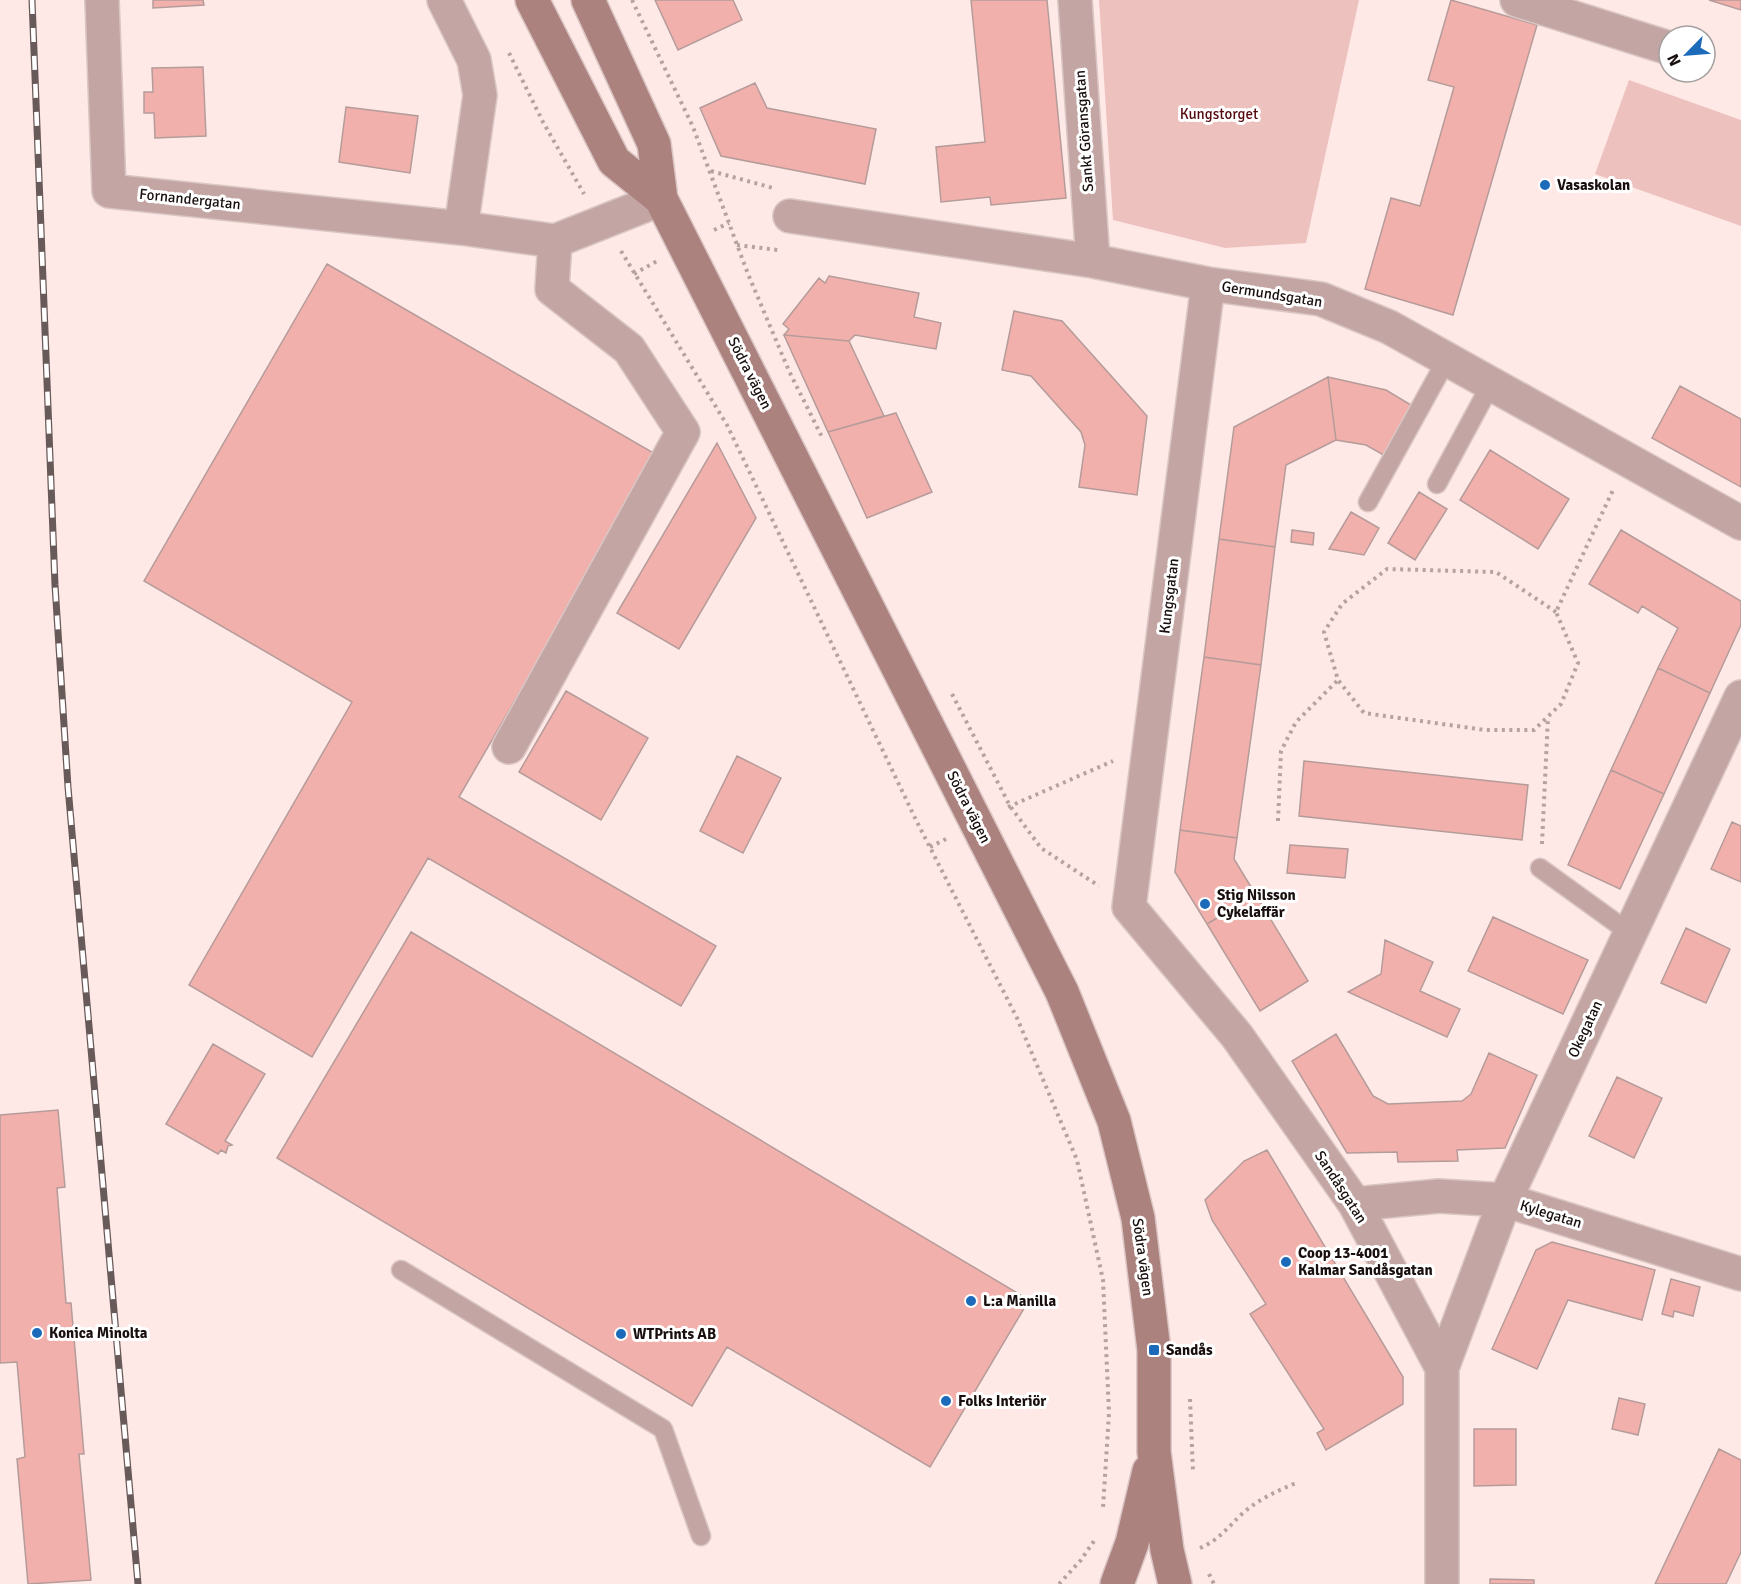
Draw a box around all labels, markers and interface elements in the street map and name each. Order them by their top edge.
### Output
north arrow [1657,24,1717,84]
text: N [1663,51,1686,69]
street label: Sankt Göransgatan [1071,70,1097,192]
park label: Kungstorget [1180,105,1258,123]
place label: Vasaskolan [1557,176,1630,194]
marker: Vasaskolan [1538,178,1552,192]
street label: Fornandergatan [138,185,242,213]
street label: Germundsgatan [1220,277,1324,311]
street label: Södra vägen [724,334,776,412]
street label: Kungsgatan [1155,557,1183,635]
street label: Södra vägen [943,768,995,846]
place label: Stig Nilsson Cykelaffär [1217,886,1296,921]
marker: Stig Nilsson Cykelaffär [1198,897,1212,911]
street label: Okegatan [1564,998,1606,1060]
street label: Sandåsgatan [1311,1147,1371,1227]
street label: Kylegatan [1518,1196,1584,1232]
street label: Södra vägen [1129,1217,1157,1297]
place label: Coop 13-4001 Kalmar Sandåsgatan [1298,1244,1433,1279]
marker: Coop 13-4001 Kalmar Sandåsgatan [1279,1255,1293,1269]
place label: L:a Manilla [983,1292,1056,1310]
marker: L:a Manilla [964,1294,978,1308]
place label: Konica Minolta [49,1324,148,1342]
place label: WTPrints AB [633,1325,716,1343]
marker: Konica Minolta [30,1326,44,1340]
marker: WTPrints AB [614,1327,628,1341]
place label: Sandås [1166,1341,1213,1359]
marker: Sandås [1147,1343,1161,1357]
place label: Folks Interiör [958,1392,1046,1410]
marker: Folks Interiör [939,1394,953,1408]

